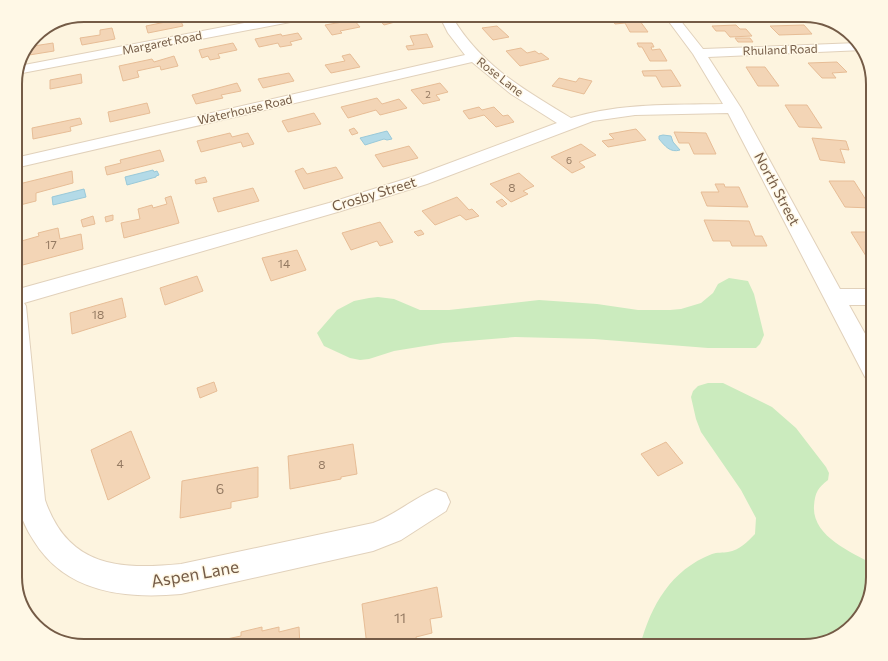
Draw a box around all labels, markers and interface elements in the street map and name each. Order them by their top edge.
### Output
street label: Margaret Road [121,27,203,57]
street label: Rhuland Road [742,41,818,57]
street label: Rose Lane [475,54,527,99]
house number: 2 [425,88,431,100]
street label: Waterhouse Road [196,91,294,127]
street label: North Street [751,149,804,229]
house number: 6 [566,154,572,166]
street label: Crosby Street [330,173,418,214]
house number: 8 [508,180,516,194]
house number: 17 [45,237,57,251]
house number: 14 [278,256,290,270]
house number: 18 [92,307,104,321]
house number: 4 [116,456,124,470]
house number: 8 [318,457,326,471]
house number: 6 [216,480,224,497]
street label: Aspen Lane [149,555,240,592]
house number: 11 [394,609,406,626]

